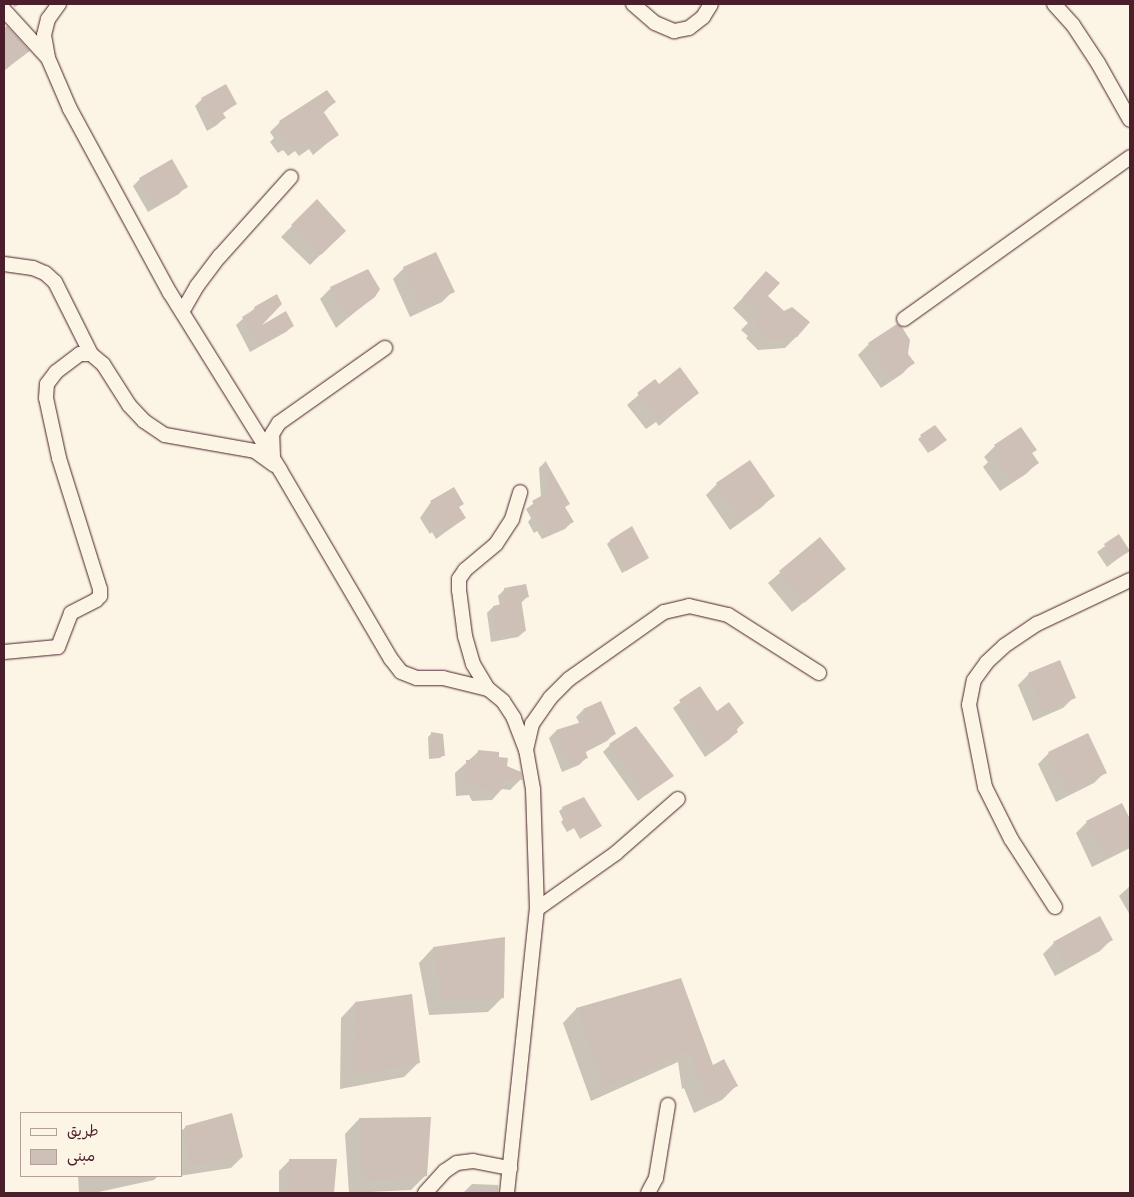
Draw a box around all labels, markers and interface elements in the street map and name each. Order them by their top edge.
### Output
legend [20,1112,182,1177]
text: طريق [67,1121,99,1141]
text: مبنى [67,1146,95,1166]

